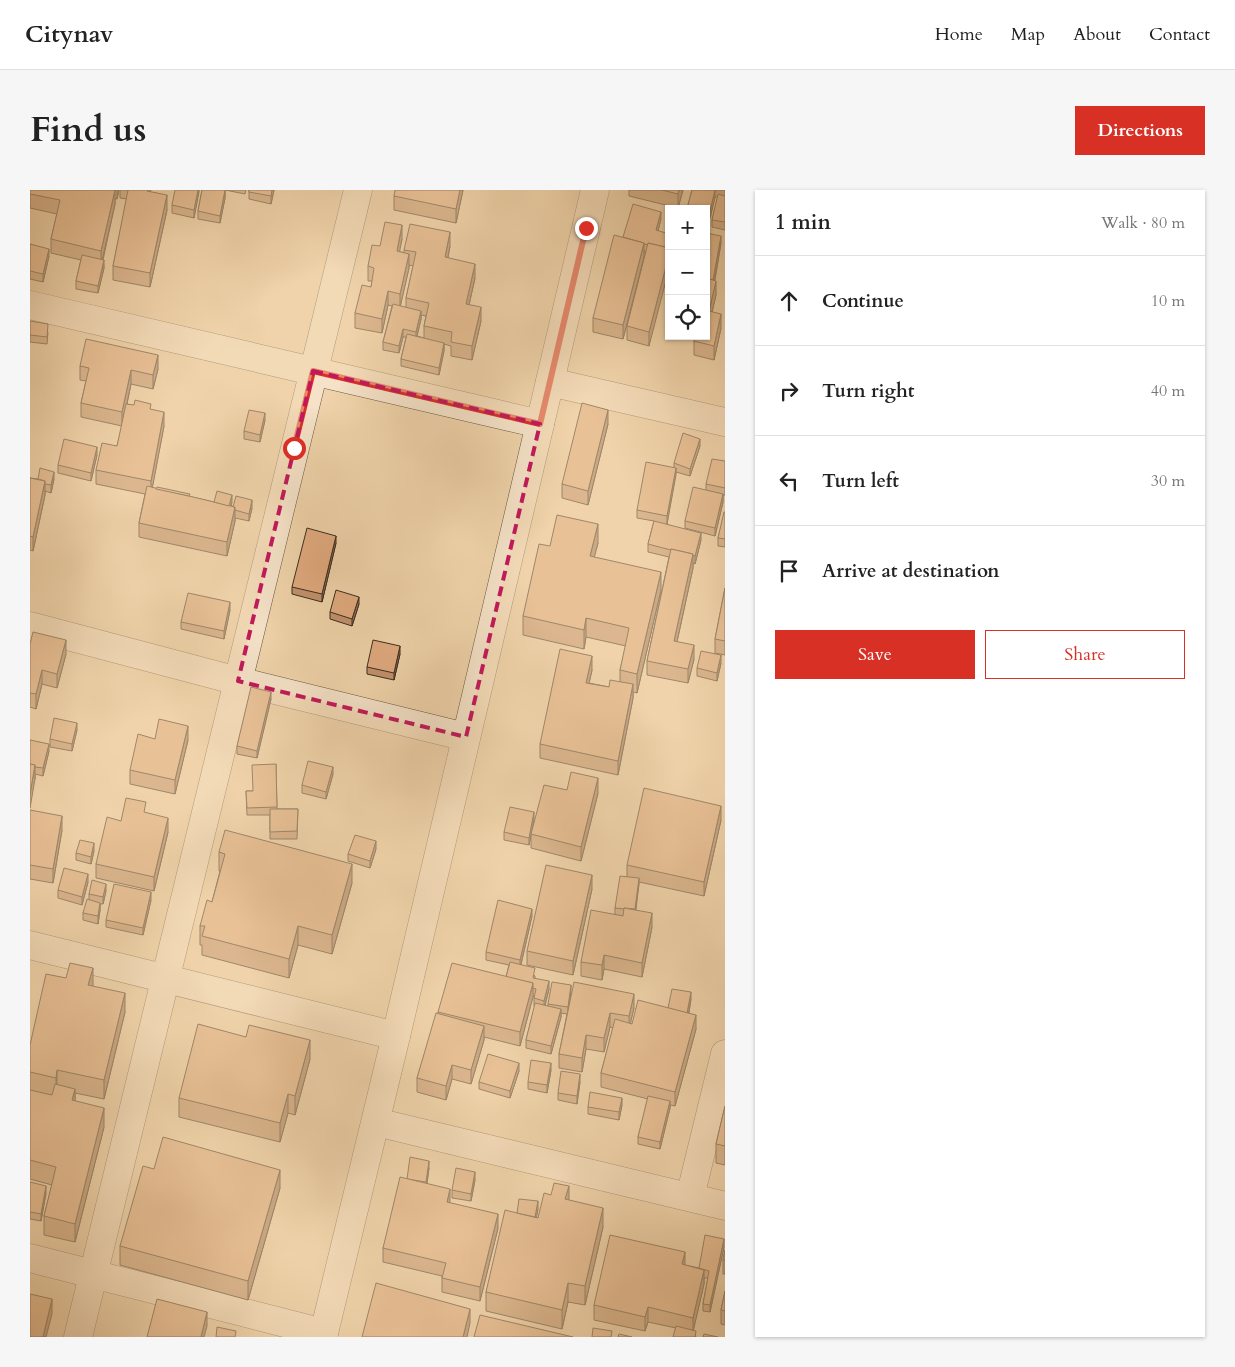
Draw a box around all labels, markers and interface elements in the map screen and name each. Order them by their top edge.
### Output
text: Citynav [25,18,113,51]
text: Home [935,22,983,47]
text: Map [1011,22,1045,47]
text: About [1073,22,1121,47]
text: Contact [1149,22,1210,47]
text: Find us [30,106,146,154]
button: Directions [1075,106,1205,155]
map controls [665,205,710,340]
button: + [665,205,710,250]
text: 1 min [775,208,831,237]
text: Walk · 80 m [1101,212,1185,234]
route end [575,217,598,240]
button: − [665,250,710,295]
icon: ahead [775,287,803,315]
text: Continue [822,288,904,314]
text: 10 m [1151,290,1185,312]
button: locate [665,295,710,340]
icon: right [775,377,803,405]
text: Turn right [822,378,914,404]
text: 40 m [1151,380,1185,402]
route start [283,437,306,460]
icon: left [775,467,803,495]
text: Turn left [822,468,899,494]
text: 30 m [1151,470,1185,492]
icon: arrive [775,557,803,585]
text: Arrive at destination [822,558,999,584]
button: Save [775,630,975,679]
button: Share [985,630,1185,679]

